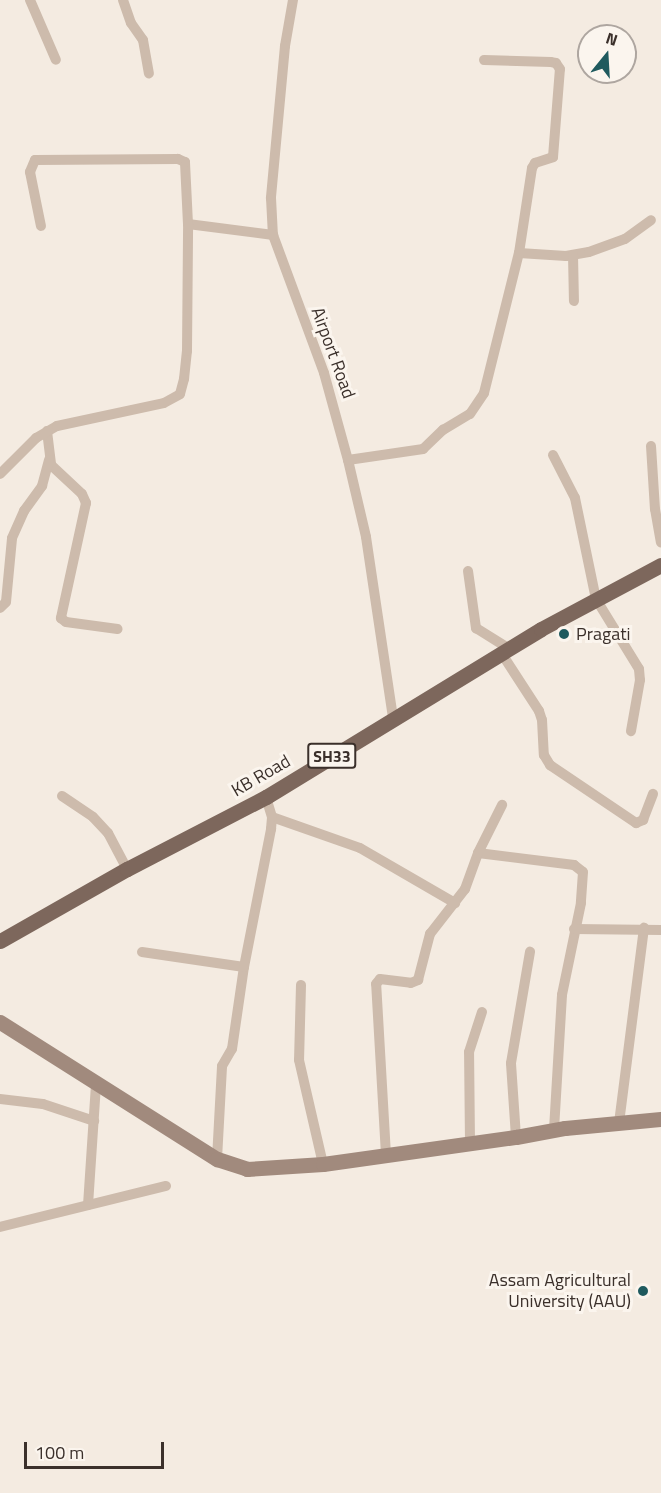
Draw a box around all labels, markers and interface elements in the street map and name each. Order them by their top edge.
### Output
north arrow [577,24,637,84]
text: N [603,26,621,52]
street label: Airport Road [307,304,359,402]
place label: Pragati [576,623,630,645]
marker: Pragati [557,627,571,641]
road number: SH33 [306,743,358,769]
street label: KB Road [228,751,294,801]
place label: Assam Agricultural University (AAU) [489,1270,631,1312]
marker: Assam Agricultural University (AAU) [636,1284,650,1298]
scale bar [27,1430,166,1468]
text: 100 m [35,1439,84,1466]

